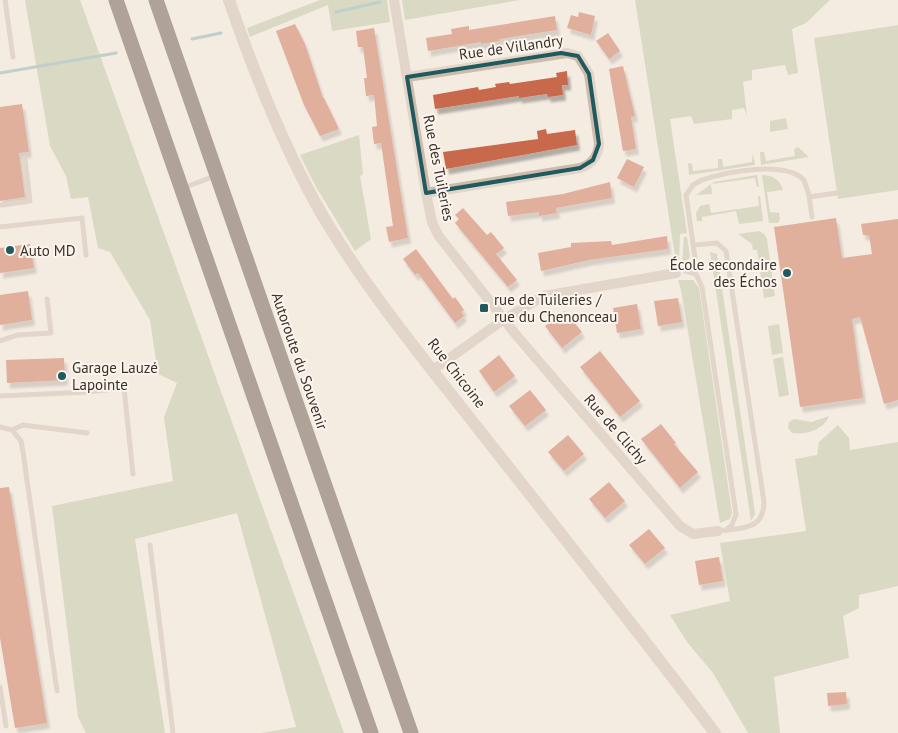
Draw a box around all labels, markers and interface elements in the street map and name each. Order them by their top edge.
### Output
street label: Rue de Villandry [458,30,564,64]
street label: Rue des Tuileries [419,113,459,223]
place label: Auto MD [20,241,76,260]
marker: Auto MD [4,244,16,256]
place label: École secondaire des Échos [670,255,777,291]
marker: École secondaire des Échos [781,267,793,279]
street label: Autoroute du Souvenir [268,290,332,432]
place label: rue de Tuileries / rue du Chenonceau [494,290,617,326]
marker: rue de Tuileries / rue du Chenonceau [478,302,490,314]
street label: Rue Chicoine [424,334,490,412]
place label: Garage Lauzé Lapointe [72,358,158,394]
marker: Garage Lauzé Lapointe [56,370,68,382]
street label: Rue de Clichy [580,390,652,468]

